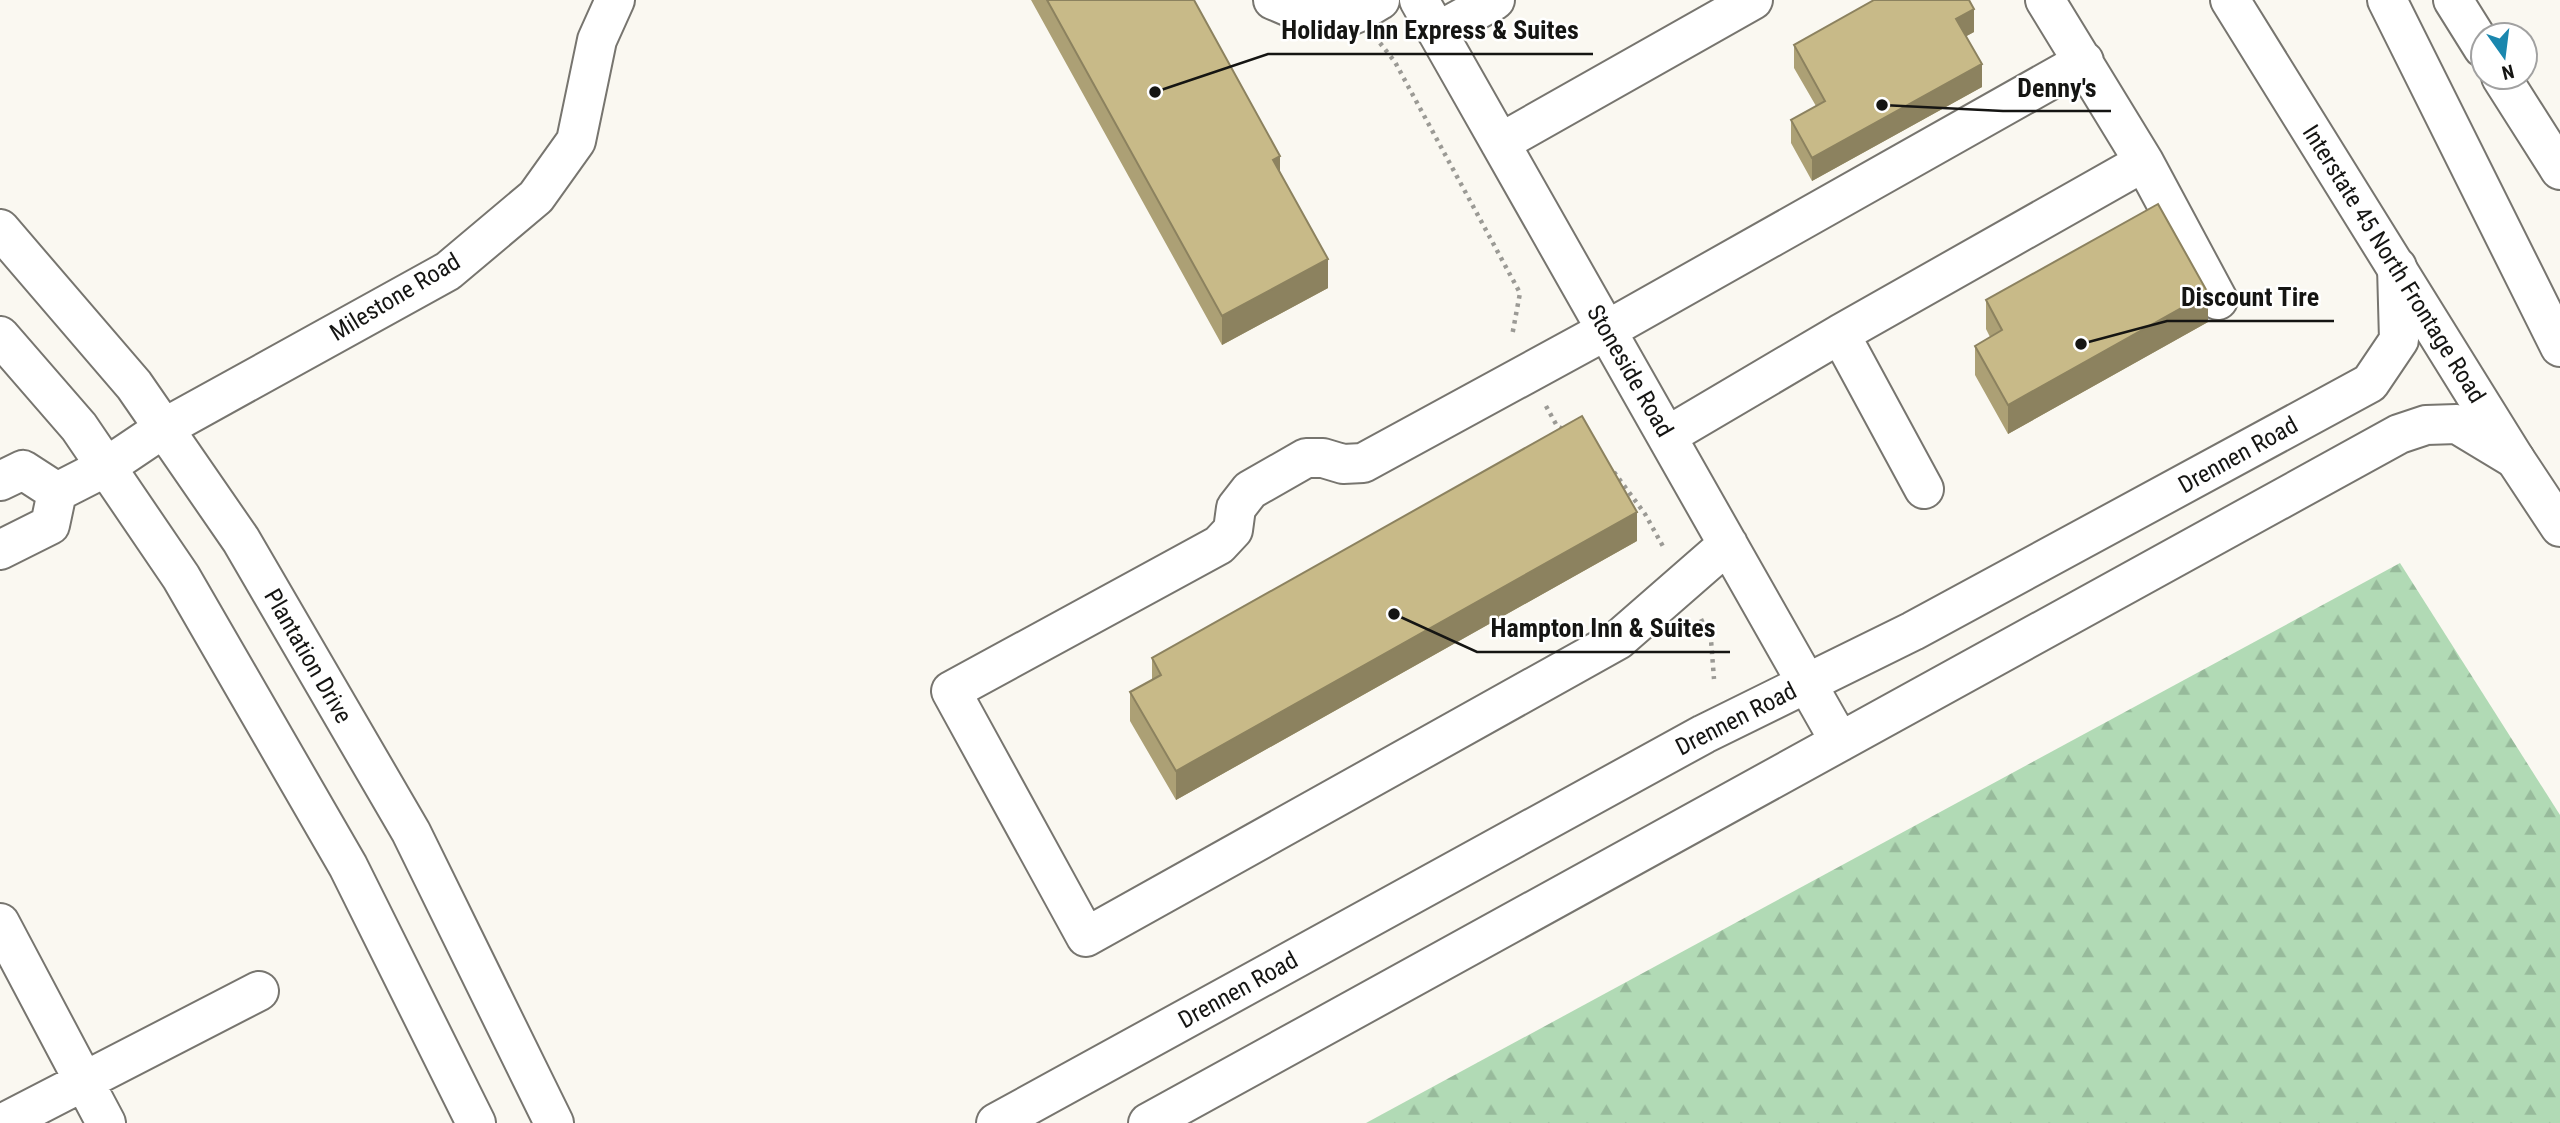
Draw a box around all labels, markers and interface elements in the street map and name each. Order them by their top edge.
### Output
callout: Holiday Inn Express & Suites [1268,7,1593,54]
text: Holiday Inn Express & Suites [1281,15,1579,45]
north arrow [2469,21,2539,91]
text: N [2500,59,2516,85]
callout: Denny's [2003,64,2111,111]
text: Denny's [2017,73,2097,103]
street label: Interstate 45 North Frontage Road [2297,120,2491,408]
street label: Milestone Road [325,247,465,347]
callout: Discount Tire [2167,274,2334,321]
text: Discount Tire [2181,282,2319,312]
street label: Stoneside Road [1581,300,1679,442]
street label: Drennen Road [2174,411,2302,499]
street label: Plantation Drive [258,584,358,728]
callout: Hampton Inn & Suites [1477,605,1730,652]
text: Hampton Inn & Suites [1491,613,1715,643]
street label: Drennen Road [1671,677,1801,761]
street label: Drennen Road [1174,946,1302,1034]

